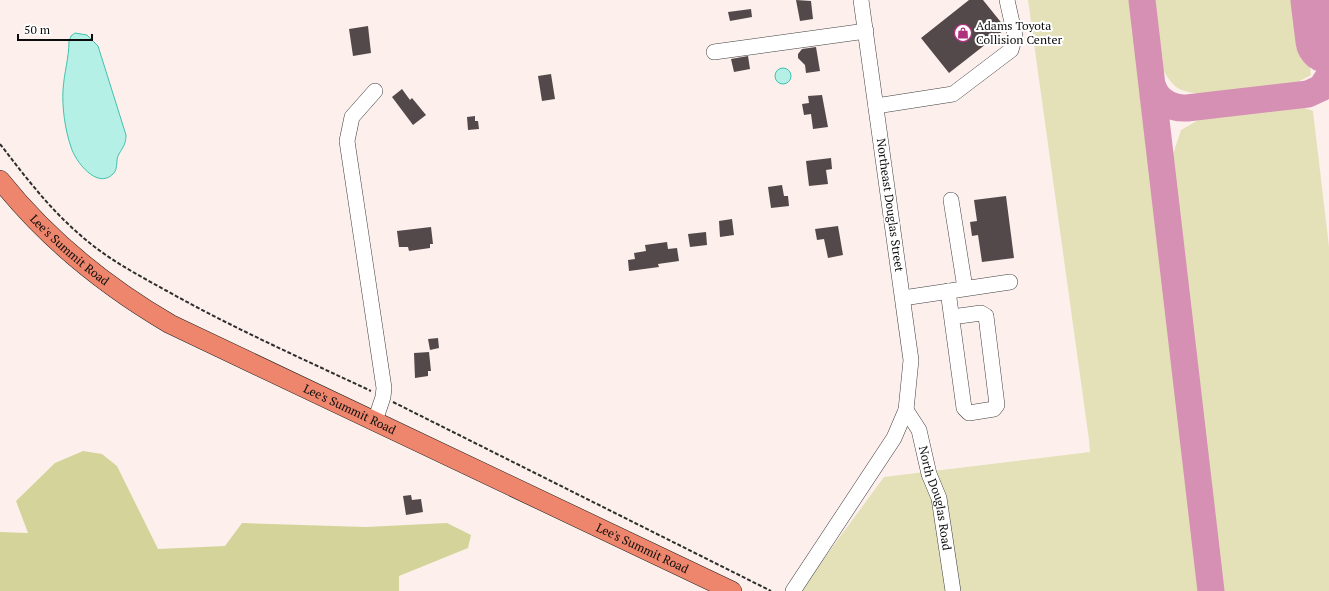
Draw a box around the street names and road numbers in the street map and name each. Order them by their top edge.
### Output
street label: Northeast Douglas Street [874,137,907,273]
street label: Lee's Summit Road [27,211,113,289]
street label: Lee's Summit Road [301,381,399,437]
street label: North Douglas Road [916,444,955,552]
street label: Lee's Summit Road [594,520,691,576]

